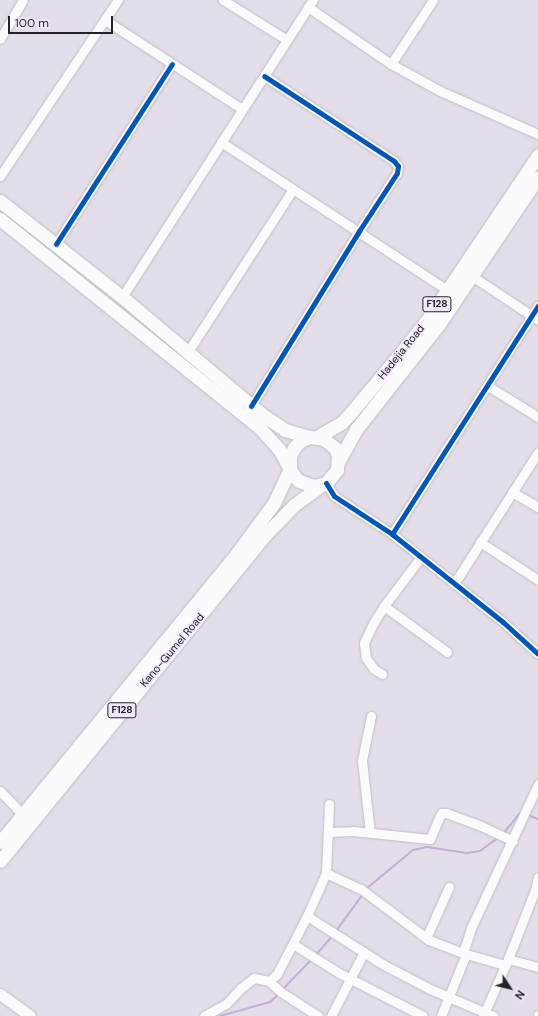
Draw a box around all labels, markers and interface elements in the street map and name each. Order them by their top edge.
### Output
scale bar [10,8,115,34]
text: 100 m [15,15,49,31]
road number: F128 [422,296,452,312]
street label: Hadejia Road [375,322,427,382]
street label: Kano-Gumel Road [137,610,207,690]
road number: F128 [107,702,137,718]
north arrow [490,968,530,1008]
text: N [512,988,528,1002]

